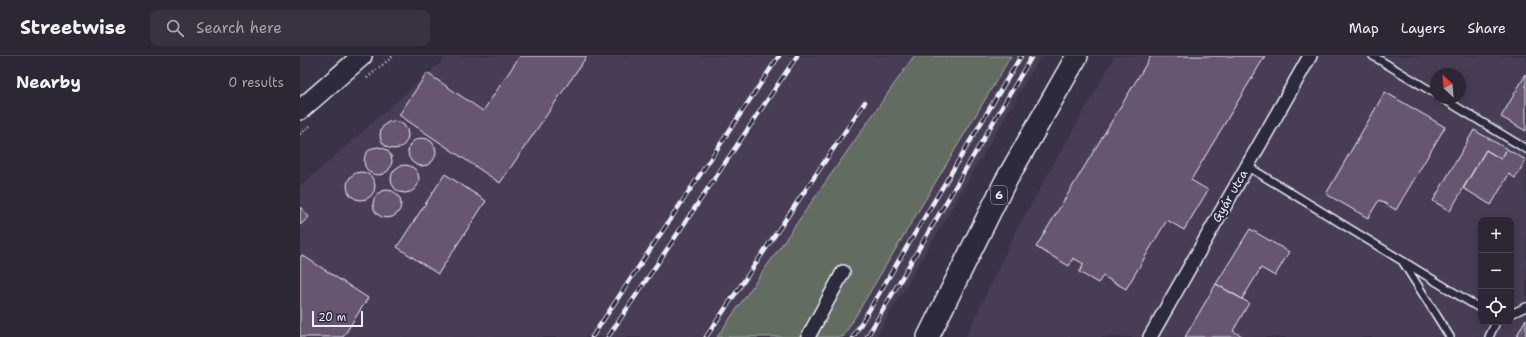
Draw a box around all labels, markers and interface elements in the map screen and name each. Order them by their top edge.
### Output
search box [150,10,430,46]
text: Streetwise [20,15,126,40]
icon: search [164,17,186,39]
text: Search here [196,18,282,38]
text: Map [1349,19,1379,37]
text: Layers [1401,19,1445,37]
text: Share [1467,19,1506,37]
north arrow [1430,68,1466,104]
text: Nearby [16,71,81,93]
text: 0 results [228,74,284,91]
street label: Gyár utca [1209,166,1252,225]
road number: 6 [991,186,1007,204]
map controls [1478,217,1514,325]
button: + [1478,217,1514,253]
button: − [1478,253,1514,289]
button: locate [1478,289,1514,325]
scale bar [312,309,363,328]
text: 20 m [318,310,346,325]

